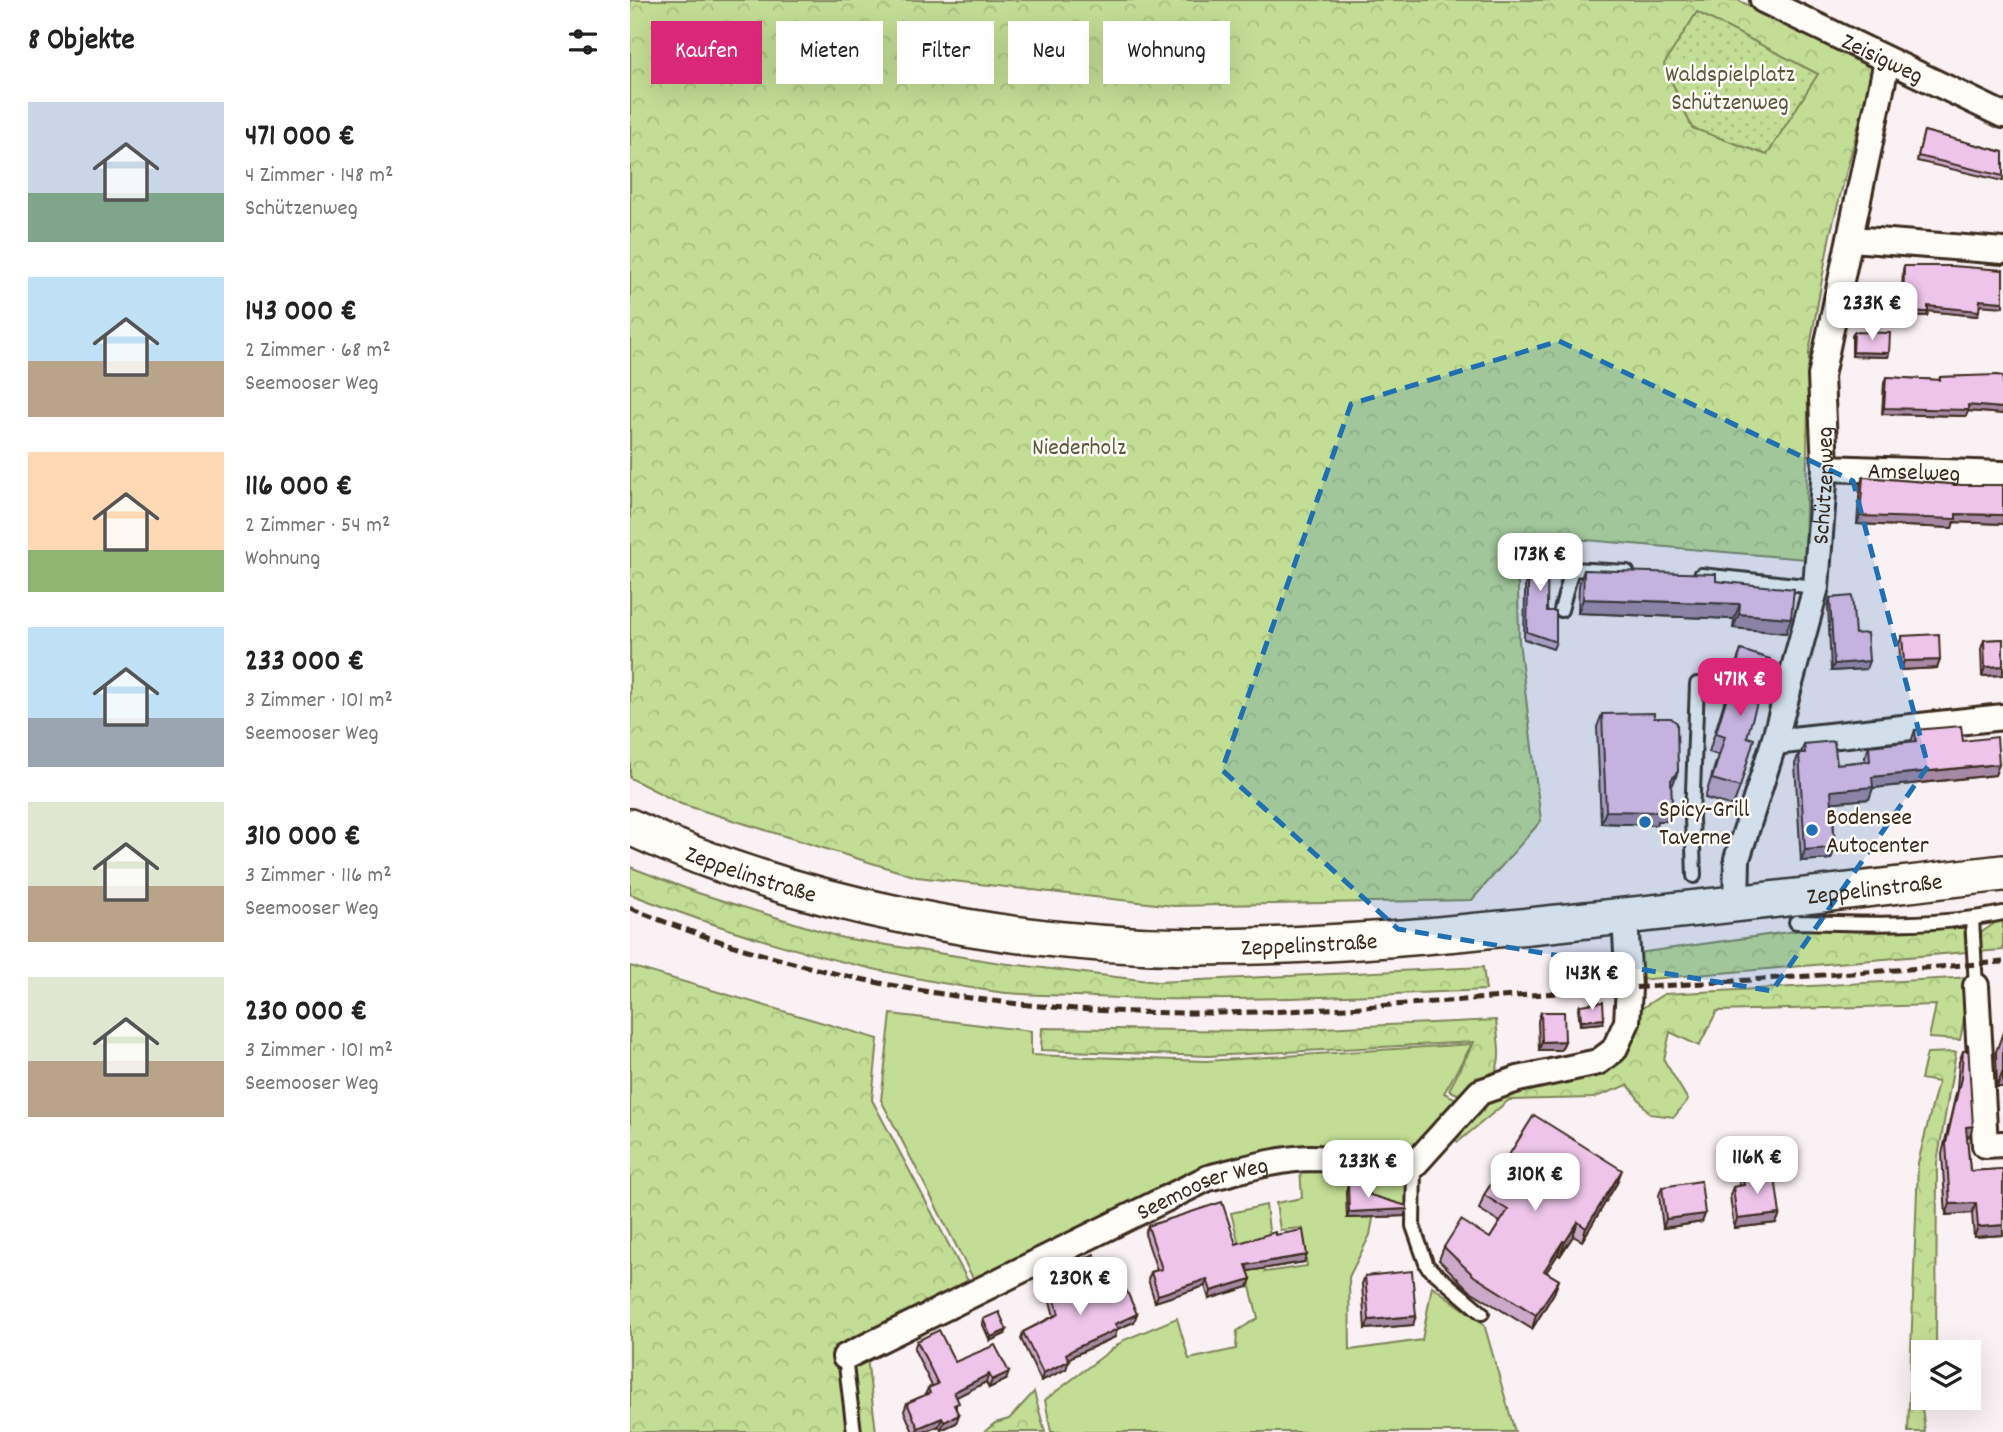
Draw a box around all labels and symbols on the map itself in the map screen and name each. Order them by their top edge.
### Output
street label: Zeisigweg [1835,26,1928,94]
park label: Waldspielplatz Schützenweg [1665,59,1795,121]
pin: 233K € [1815,282,1929,342]
street label: Schützenweg [1805,426,1845,546]
park label: Niederholz [1032,432,1126,466]
street label: Amselweg [1867,455,1961,493]
pin: 173K € [1483,534,1597,593]
pin: 471K € [1683,658,1797,718]
place label: Spicy-Grill Taverne [1659,794,1750,856]
place label: Bodensee Autocenter [1826,802,1929,864]
marker: Spicy-Grill Taverne [1637,814,1653,830]
marker: Bodensee Autocenter [1804,822,1820,838]
street label: Zeppelinstraße [680,838,820,914]
street label: Zeppelinstraße [1805,866,1944,916]
street label: Zeppelinstraße [1241,926,1379,966]
pin: 143K € [1535,953,1649,1012]
pin: 116K € [1700,1136,1814,1196]
pin: 233K € [1311,1140,1425,1200]
street label: Seemooser Weg [1131,1150,1272,1231]
pin: 310K € [1478,1154,1592,1213]
pin: 230K € [1023,1258,1137,1317]

